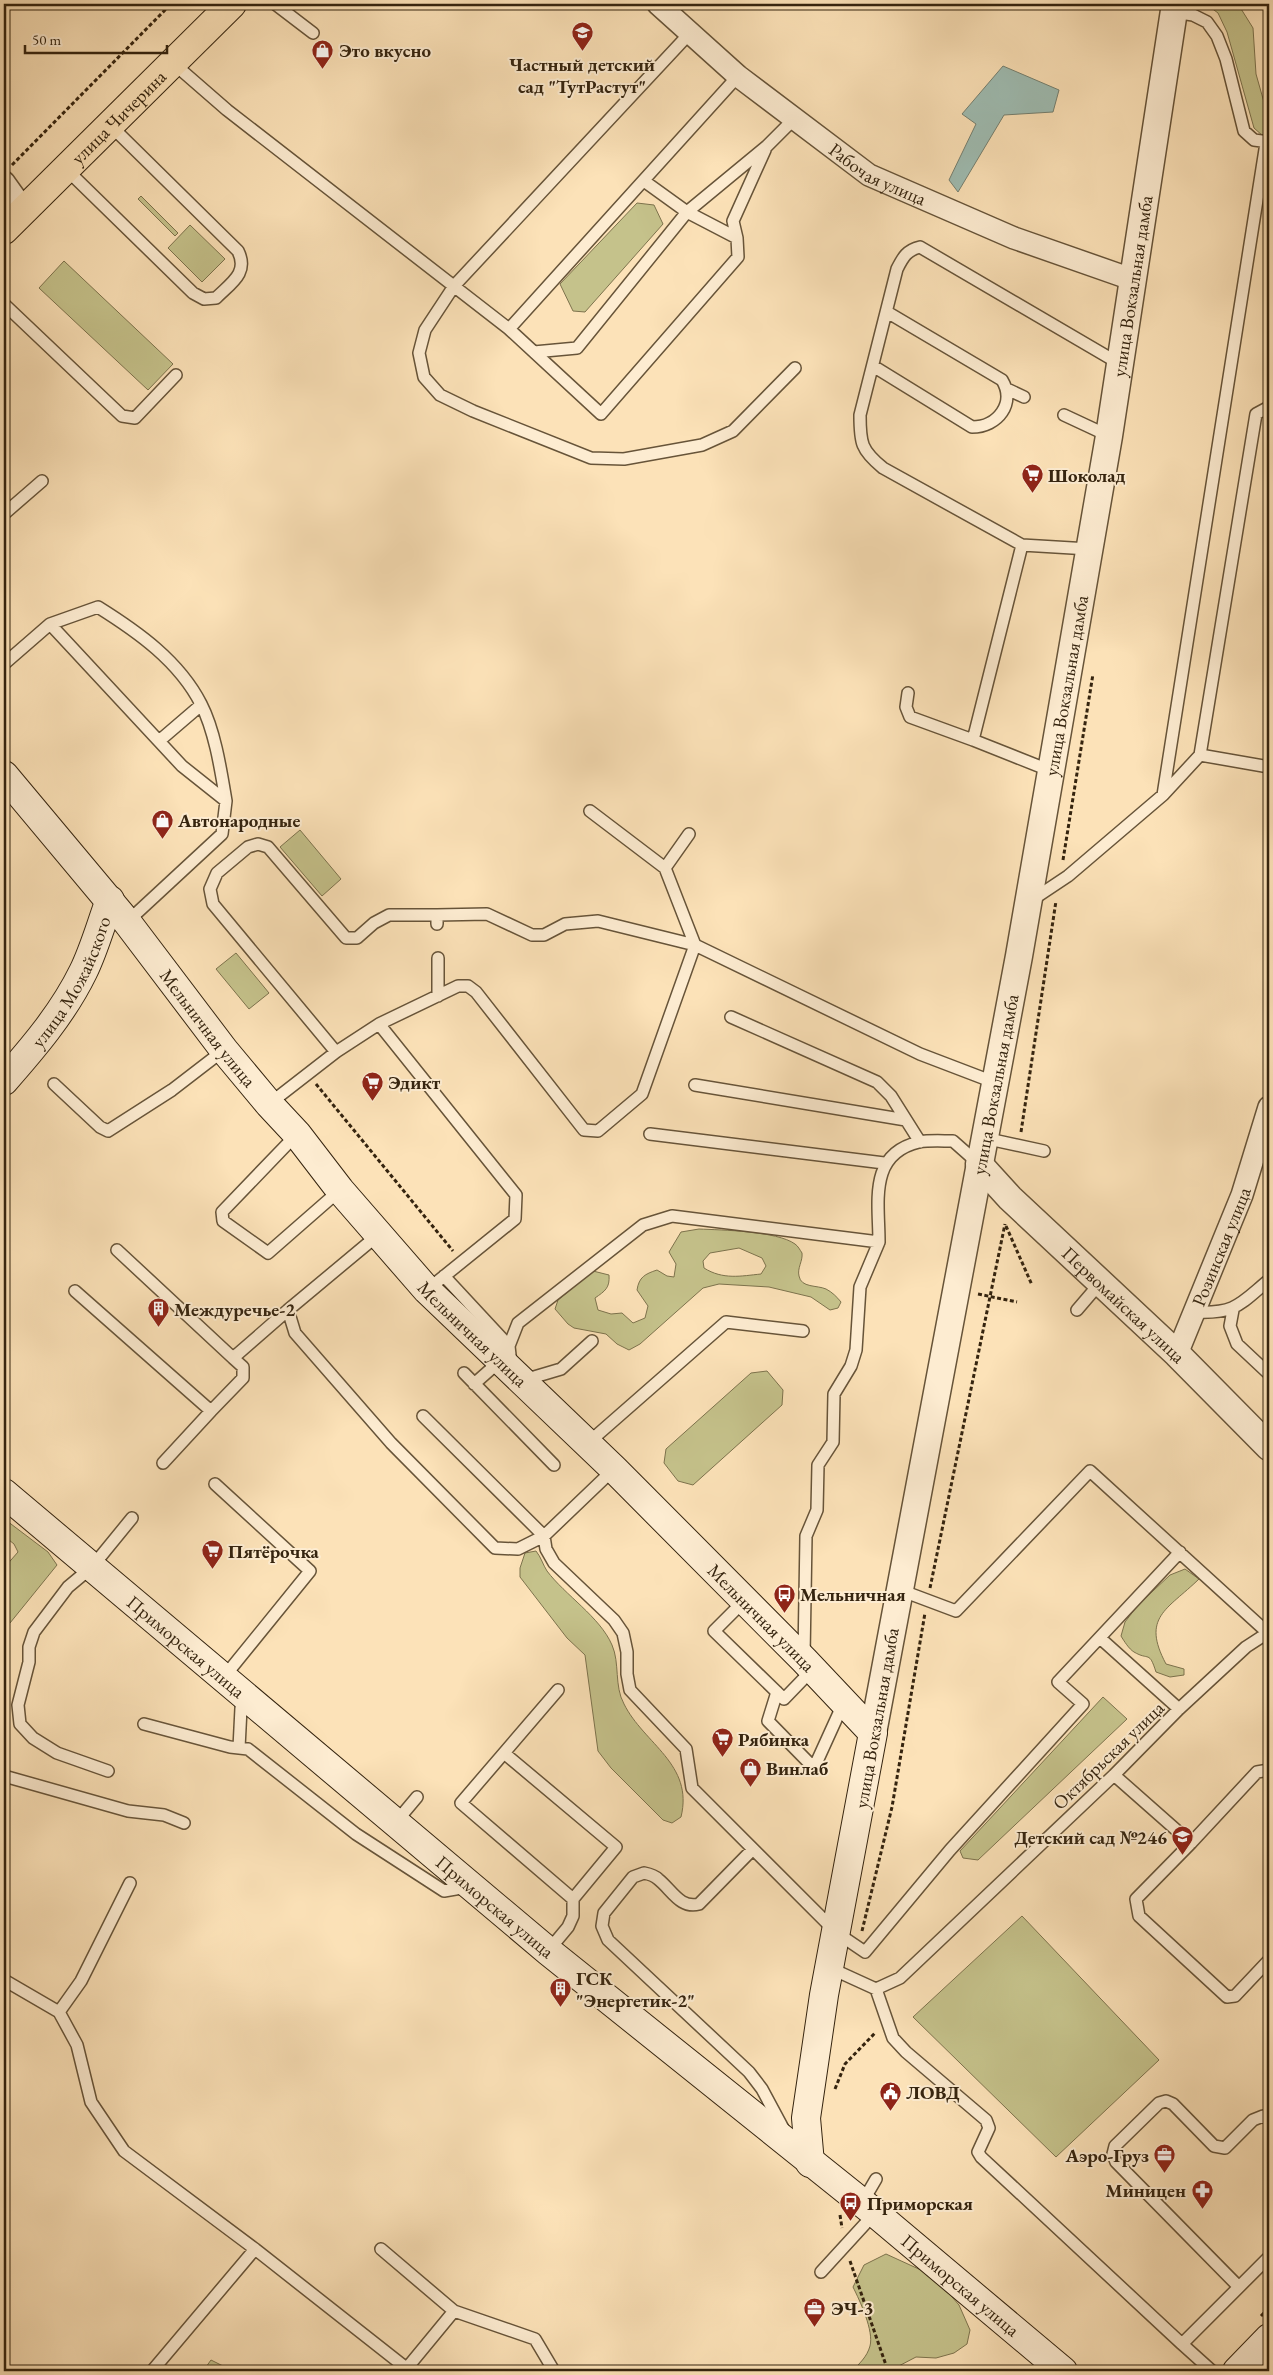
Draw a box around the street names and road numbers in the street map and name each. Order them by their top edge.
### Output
street label: улица Чичерина [66,64,172,170]
street label: Рабочая улица [824,137,930,211]
street label: улица Вокзальная дамба [1106,193,1159,379]
street label: улица Вокзальная дамба [1038,593,1094,778]
street label: улица Можайского [26,913,116,1053]
street label: Мельничная улица [154,964,262,1093]
street label: улица Вокзальная дамба [966,992,1025,1177]
street label: Розинская улица [1186,1184,1257,1310]
street label: Первомайская улица [1056,1241,1191,1369]
street label: Мельничная улица [412,1276,533,1393]
street label: Мельничная улица [702,1558,821,1678]
street label: Приморская улица [121,1590,250,1704]
street label: улица Вокзальная дамба [848,1625,905,1810]
street label: Октябрьская улица [1047,1695,1170,1815]
street label: Приморская улица [430,1850,559,1964]
street label: Приморская улица [896,2228,1025,2343]

